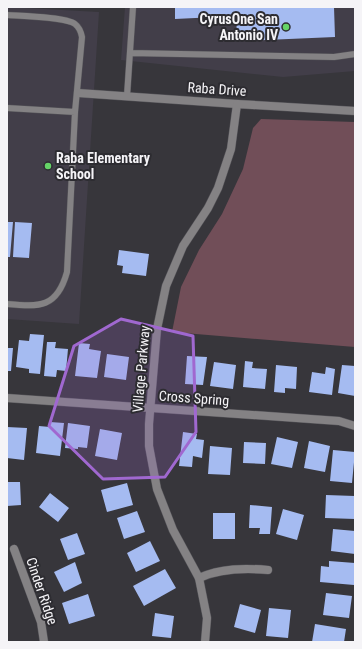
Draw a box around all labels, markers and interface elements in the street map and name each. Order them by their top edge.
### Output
place label: CyrusOne San Antonio IV [200,11,278,43]
marker: CyrusOne San Antonio IV [281,22,291,32]
street label: Raba Drive [187,79,247,99]
place label: Raba Elementary School [56,150,151,182]
marker: Raba Elementary School [43,161,53,171]
street label: Village Parkway [129,325,153,413]
street label: Cross Spring [158,388,230,408]
street label: Cinder Ridge [23,555,61,627]

